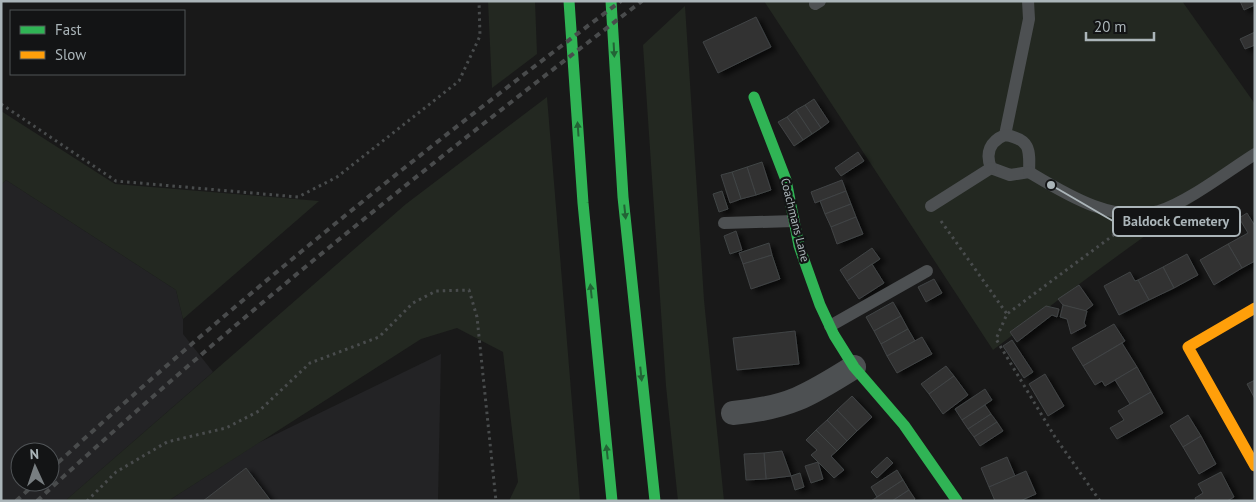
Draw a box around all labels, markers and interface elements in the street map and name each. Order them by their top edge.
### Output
legend [10,10,185,75]
scale bar [1086,10,1154,42]
text: 20 m [1094,17,1127,36]
text: Fast [55,20,82,39]
one-way arrow [611,42,619,58]
text: Slow [55,45,86,64]
one-way arrow [573,120,581,136]
street label: Coachmans Lane [778,176,813,263]
one-way arrow [621,204,629,220]
callout: Baldock Cemetery [1113,207,1240,236]
text: Baldock Cemetery [1123,212,1230,230]
one-way arrow [587,282,595,298]
one-way arrow [637,366,645,382]
north arrow [10,442,60,492]
one-way arrow [603,444,611,460]
text: N [29,445,39,463]

